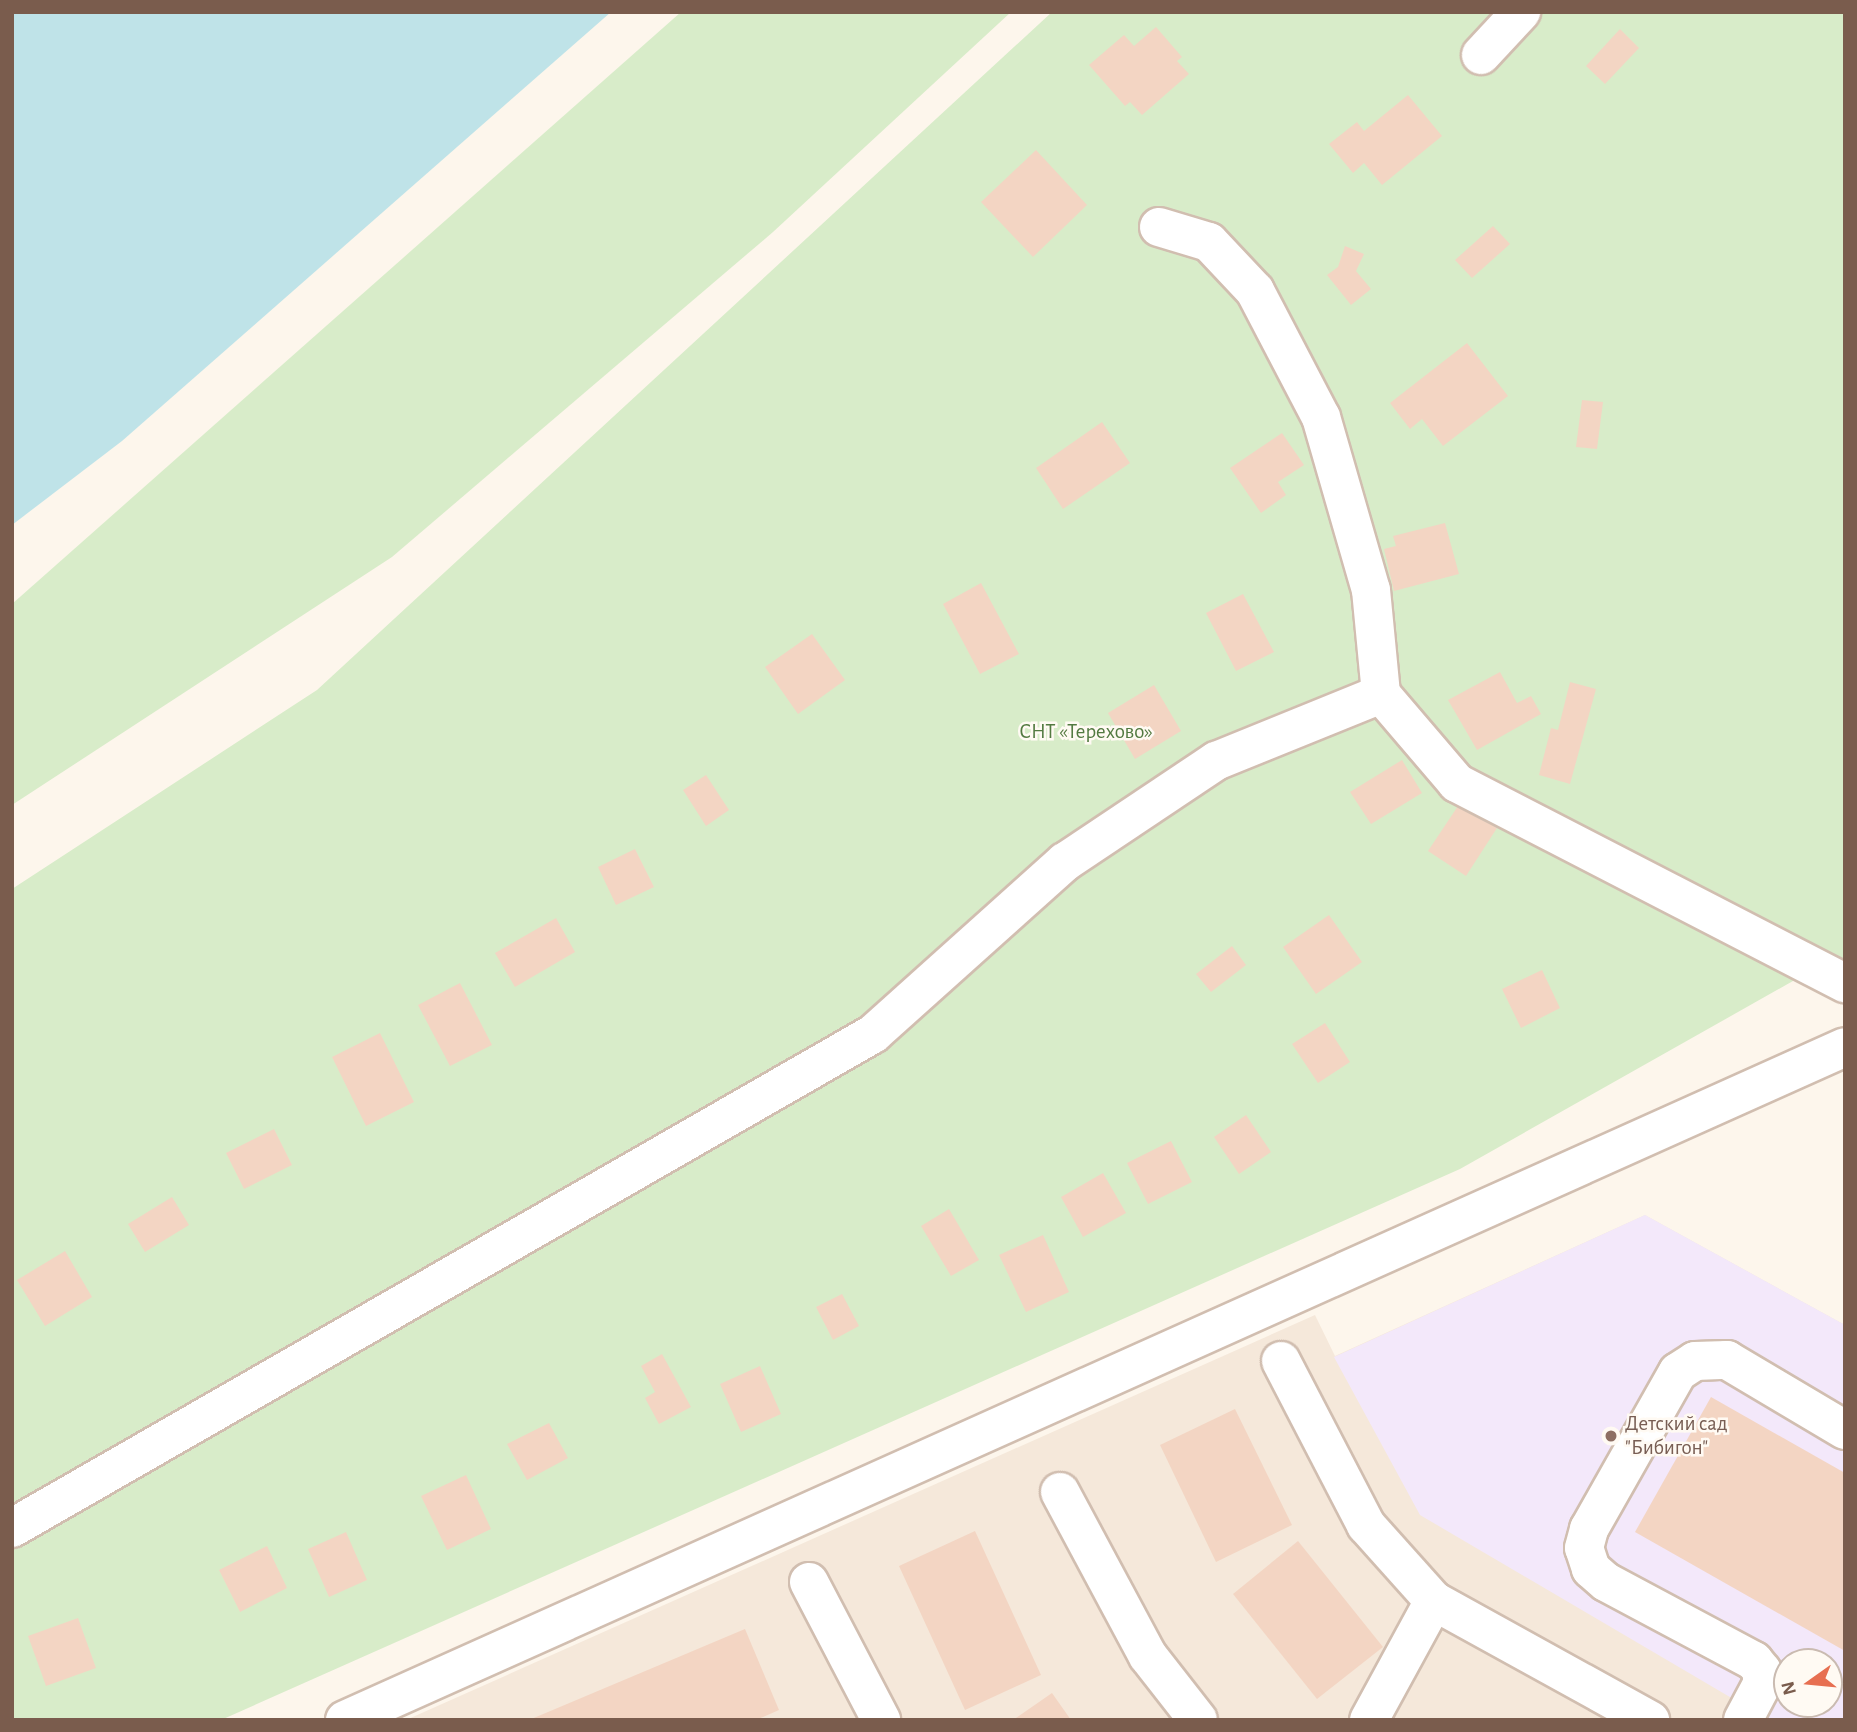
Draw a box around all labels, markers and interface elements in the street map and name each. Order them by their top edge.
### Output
park label: СНТ «Терехово» [1019,719,1153,745]
place label: Детский сад "Бибигон" [1625,1411,1728,1461]
marker: Детский сад "Бибигон" [1603,1428,1619,1444]
north arrow [1773,1648,1843,1718]
text: N [1778,1679,1800,1697]

